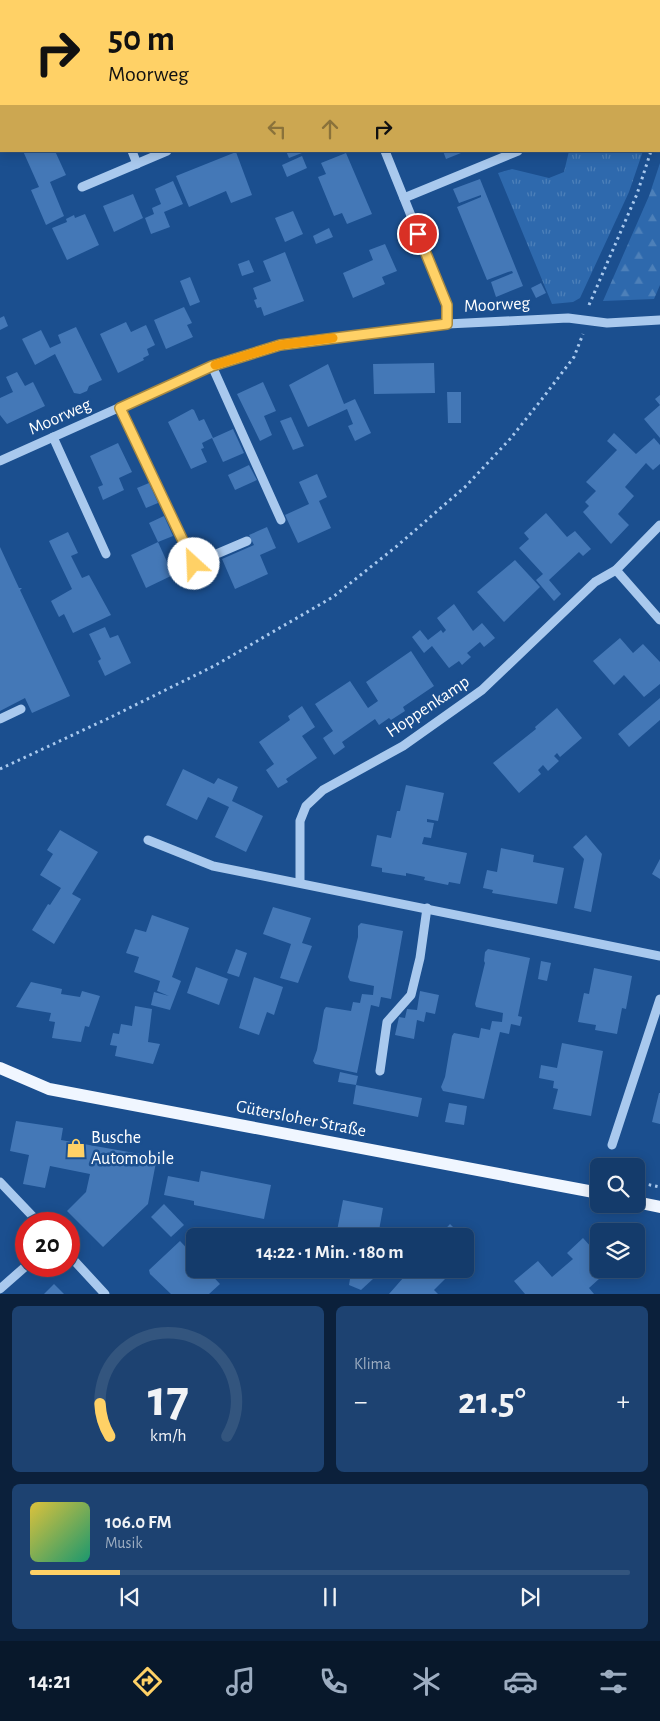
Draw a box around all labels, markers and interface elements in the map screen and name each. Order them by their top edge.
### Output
icon: right [25,20,90,85]
text: 50 m [108,22,175,57]
text: Moorweg [108,63,189,85]
icon: left [263,115,291,143]
icon: ahead [316,115,344,143]
icon: right [369,115,397,143]
pin [397,213,439,255]
icon: arrive [404,220,432,248]
street label: Moorweg [464,294,531,316]
street label: Moorweg [26,395,94,439]
position arrow [167,537,219,589]
street label: Hoppenkamp [383,673,473,741]
street label: Gütersloher Straße [234,1098,368,1140]
place label: Busche Automobile [91,1129,174,1168]
shop icon: Busche Automobile [65,1137,87,1159]
map controls [590,1158,645,1278]
button: search [590,1158,645,1213]
speed limit sign: 20 [15,1212,80,1277]
button: layers [590,1223,645,1278]
text: 14:22 · 1 Min. · 180 m [256,1243,404,1262]
text: Klima [354,1356,391,1372]
text: 17 [147,1373,189,1425]
text: 21.5° [458,1383,526,1421]
text: − [354,1388,367,1416]
text: + [617,1388,630,1416]
text: km/h [150,1427,186,1445]
text: 106.0 FM [105,1513,172,1532]
text: Musik [105,1535,143,1551]
icon: previous [116,1583,144,1611]
icon: pause [316,1583,344,1611]
icon: next [516,1583,544,1611]
icon: directions [130,1664,165,1699]
icon: music [223,1664,258,1699]
icon: phone [316,1664,351,1699]
icon: climate [409,1664,444,1699]
icon: car [503,1664,538,1699]
icon: filters [596,1664,631,1699]
text: 14:21 [29,1670,71,1692]

